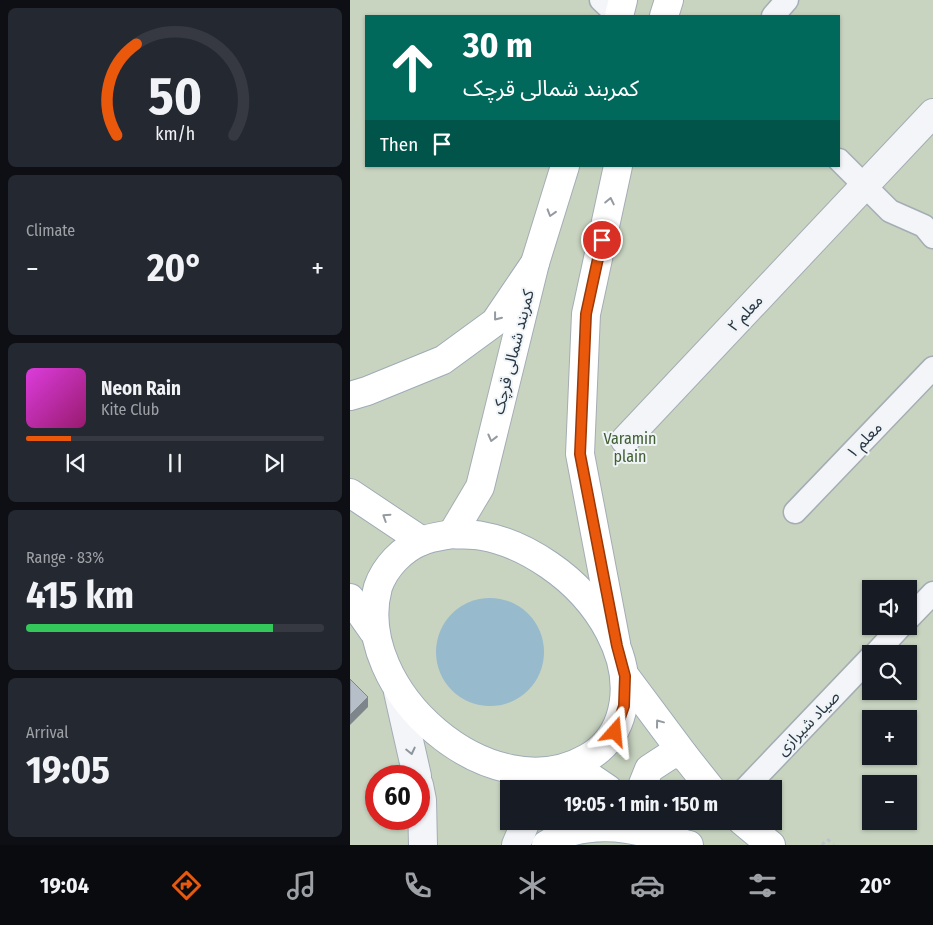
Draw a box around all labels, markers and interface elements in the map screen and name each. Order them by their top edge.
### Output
text: 30 m [463,24,533,66]
icon: ahead [380,35,445,100]
text: 50 [148,65,202,128]
text: کمربند شمالی قرچک [463,75,639,102]
text: km/h [155,123,195,145]
icon: arrive [428,130,456,158]
text: Then [380,133,418,156]
one-way arrow [604,197,615,206]
one-way arrow [546,208,556,216]
pin [581,219,623,261]
text: Climate [26,221,75,240]
icon: arrive [588,226,616,254]
text: 20° [147,245,203,291]
text: − [26,252,39,285]
text: + [311,252,324,285]
street label: کمربند شمالی قرچک [488,287,539,417]
street label: معلم ۲ [723,291,769,337]
one-way arrow [495,311,503,320]
text: Neon Rain [101,377,181,400]
text: Kite Club [101,400,159,419]
street label: معلم ۱ [842,418,888,464]
park label: Varamin plain [603,429,657,466]
one-way arrow [488,433,498,441]
icon: previous [62,449,90,477]
icon: pause [161,449,189,477]
icon: next [260,449,288,477]
one-way arrow [382,514,392,523]
text: Range · 83% [26,548,104,567]
text: 415 km [26,572,134,618]
map controls [862,580,917,830]
button: sound [862,580,917,635]
button: search [862,645,917,700]
street label: صیاد شیرازی [772,687,844,759]
position arrow [588,705,640,757]
button: + [862,710,917,765]
one-way arrow [657,720,665,729]
text: Arrival [26,723,68,742]
text: 19:05 [26,747,110,793]
one-way arrow [405,747,416,756]
speed limit sign: 60 [365,765,430,830]
button: − [862,775,917,830]
text: 19:05 · 1 min · 150 m [564,793,718,816]
icon: directions [169,868,204,903]
icon: music [284,868,319,903]
icon: phone [400,868,435,903]
icon: climate [515,868,550,903]
icon: car [630,868,665,903]
icon: filters [745,868,780,903]
text: 19:04 [40,872,89,899]
text: 20° [860,872,893,899]

